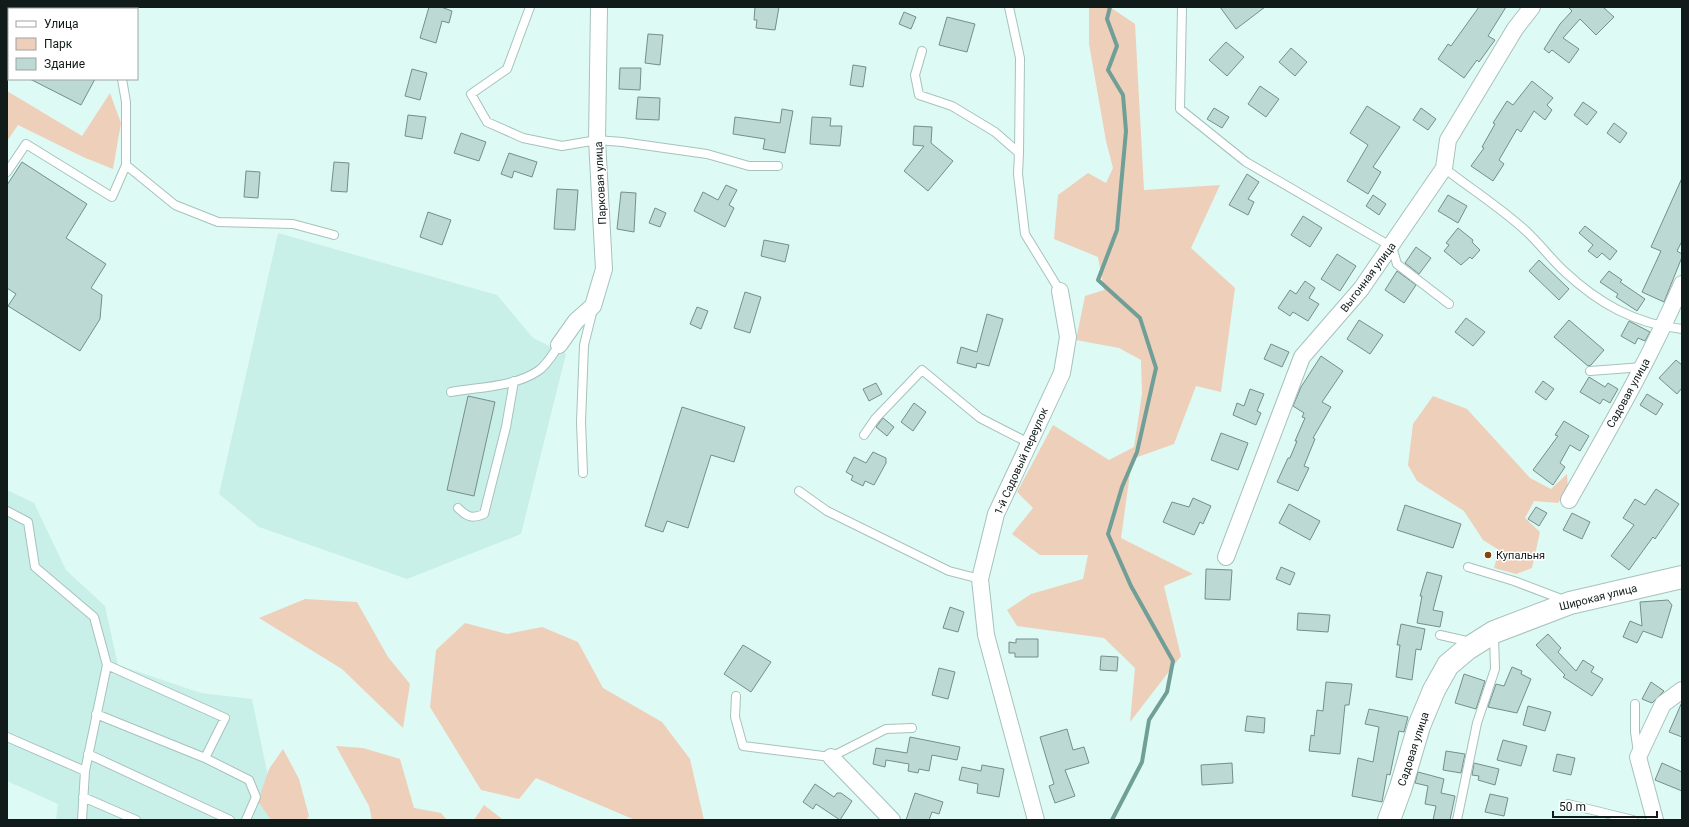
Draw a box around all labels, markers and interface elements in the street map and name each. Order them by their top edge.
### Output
legend [8,8,138,80]
text: Улица [44,17,79,31]
text: Парк [44,37,73,51]
text: Здание [44,57,85,71]
street label: Парковая улица [592,141,609,225]
street label: Выгонная улица [1338,240,1399,315]
street label: Садовая улица [1604,356,1653,430]
street label: 1-й Садовый переулок [992,406,1051,517]
place label: Купальня [1496,549,1545,562]
marker: Купальня [1483,550,1493,560]
street label: Широкая улица [1558,581,1639,613]
street label: Садовая улица [1395,710,1432,788]
scale bar [1553,793,1657,819]
text: 50 m [1559,800,1586,814]

